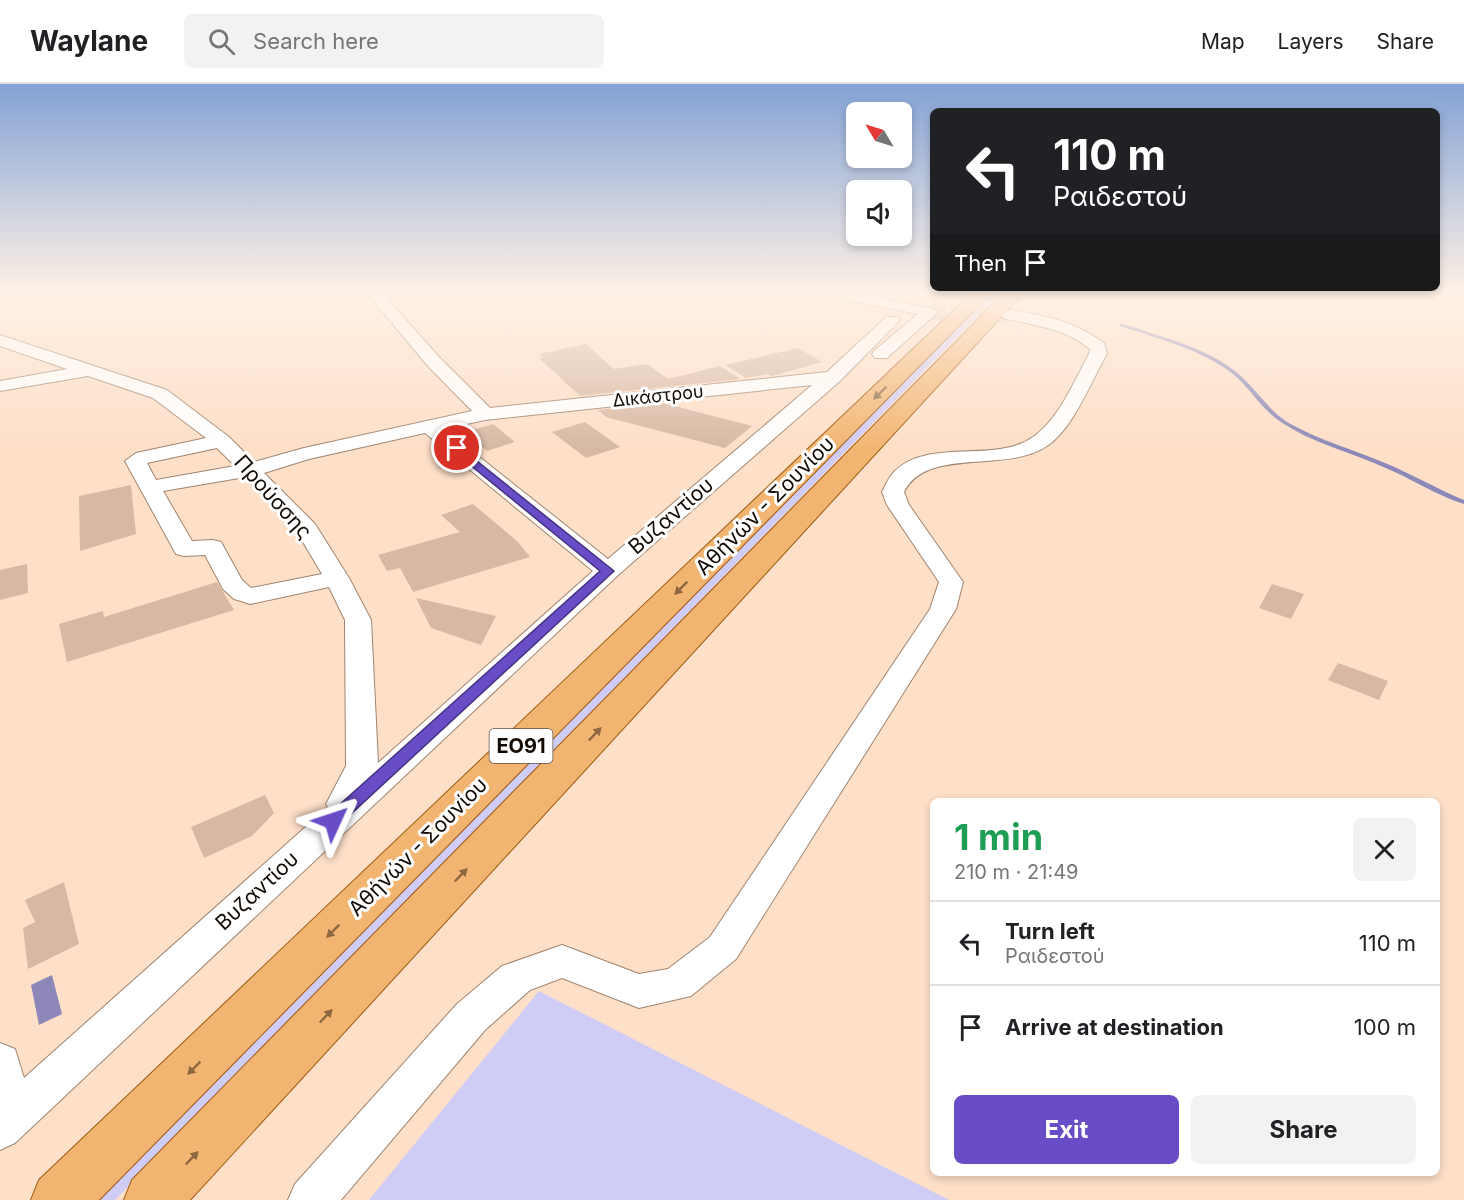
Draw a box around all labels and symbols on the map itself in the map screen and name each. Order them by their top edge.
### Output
north arrow [846,102,912,168]
street label: Δικάστρου [611,380,704,411]
one-way arrow [874,385,888,399]
pin [431,422,482,473]
street label: Αθήνών - Σουνίου [690,431,839,580]
street label: Προύσσης [229,450,317,544]
street label: Βυζαντίου [623,472,718,559]
one-way arrow [675,581,689,595]
one-way arrow [588,726,602,741]
road number: ΕΟ91 [490,729,552,763]
street label: Αθήνών - Σουνίου [343,772,492,921]
position arrow [301,789,365,853]
street label: Βυζαντίου [210,846,303,935]
one-way arrow [453,868,467,882]
one-way arrow [325,924,340,938]
one-way arrow [319,1009,333,1024]
one-way arrow [187,1060,201,1074]
one-way arrow [185,1150,199,1165]

